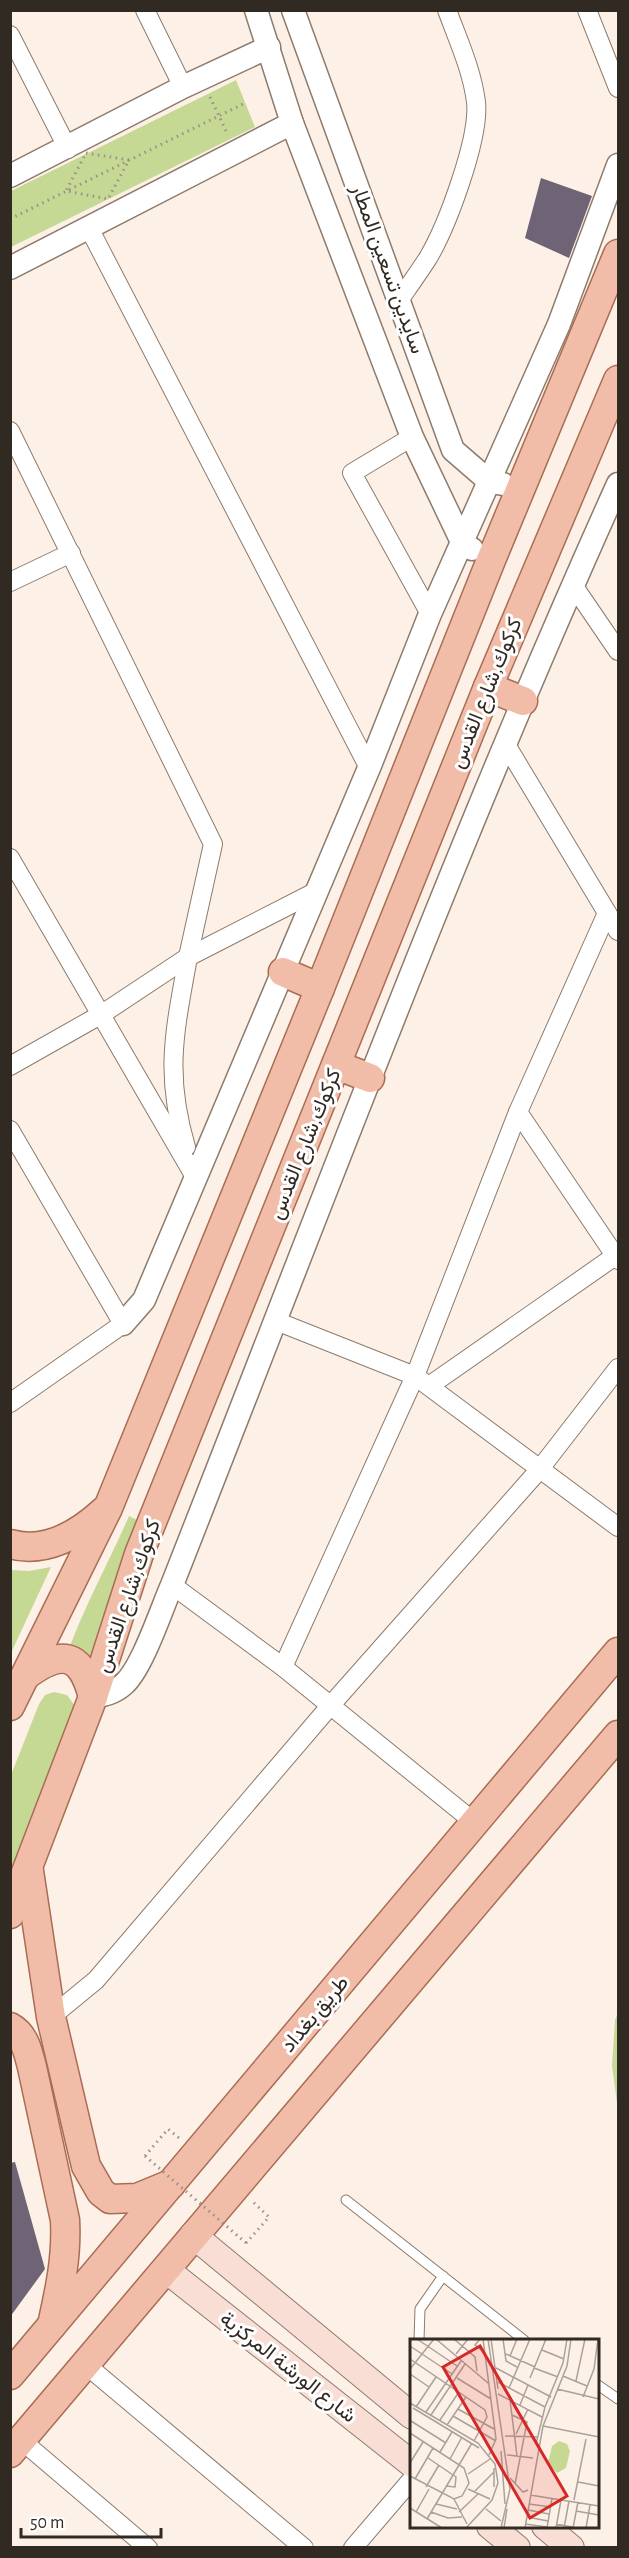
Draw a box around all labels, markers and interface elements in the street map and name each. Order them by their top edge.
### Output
street label: سايدين تسعين المطار [345,181,428,357]
street label: كركوك,شارع القدس [446,615,529,772]
street label: كركوك,شارع القدس [265,1066,348,1223]
street label: كركوك,شارع القدس [92,1517,167,1676]
street label: طريق بغداد [277,1972,354,2057]
street label: شارع الورشة المركزية [214,2307,360,2429]
inset map [410,2339,599,2528]
scale bar [21,2501,160,2539]
text: 50 m [30,2514,64,2532]

